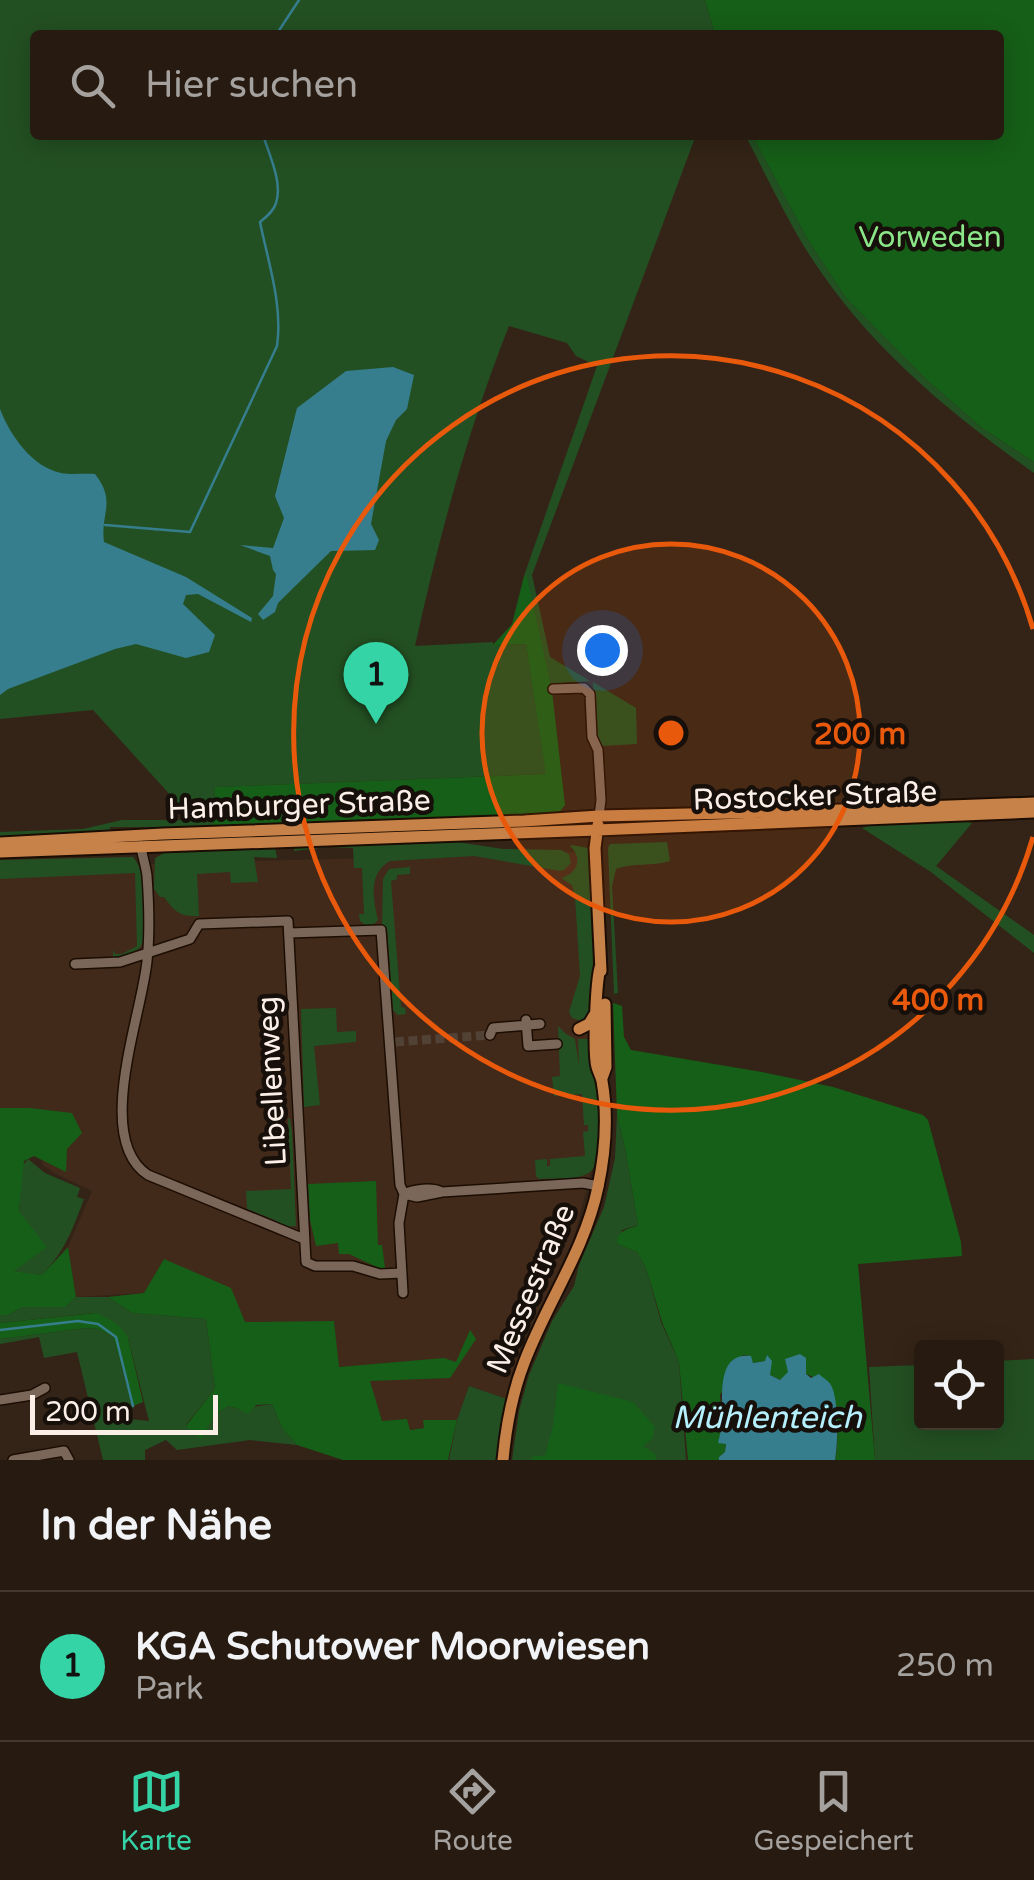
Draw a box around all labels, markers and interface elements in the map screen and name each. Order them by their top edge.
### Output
search box [30,30,1004,140]
icon: search [65,58,120,113]
text: Hier suchen [145,62,358,108]
park label: Vorweden [858,219,1002,256]
your location [577,625,628,676]
pin: 1 [344,642,408,724]
centre of rings [653,715,689,751]
text: 200 m [814,716,906,753]
street label: Rostocker Straße [692,773,938,819]
street label: Hamburger Straße [167,782,431,828]
text: 400 m [892,982,984,1019]
street label: Libellenweg [249,995,295,1167]
street label: Messestraße [479,1199,583,1379]
map controls [914,1340,1004,1430]
button: locate [914,1340,1004,1430]
scale bar [30,1390,218,1434]
text: 200 m [45,1395,131,1429]
water label: Mühlenteich [672,1399,863,1437]
text: In der Nähe [40,1500,272,1551]
text: KGA Schutower Moorwiesen [135,1624,650,1670]
text: 1 [62,1647,83,1685]
text: 250 m [896,1647,994,1685]
text: Park [135,1670,203,1708]
tab: Karte [120,1764,192,1858]
tab: Route [432,1764,513,1858]
tab: Gespeichert [753,1764,914,1858]

